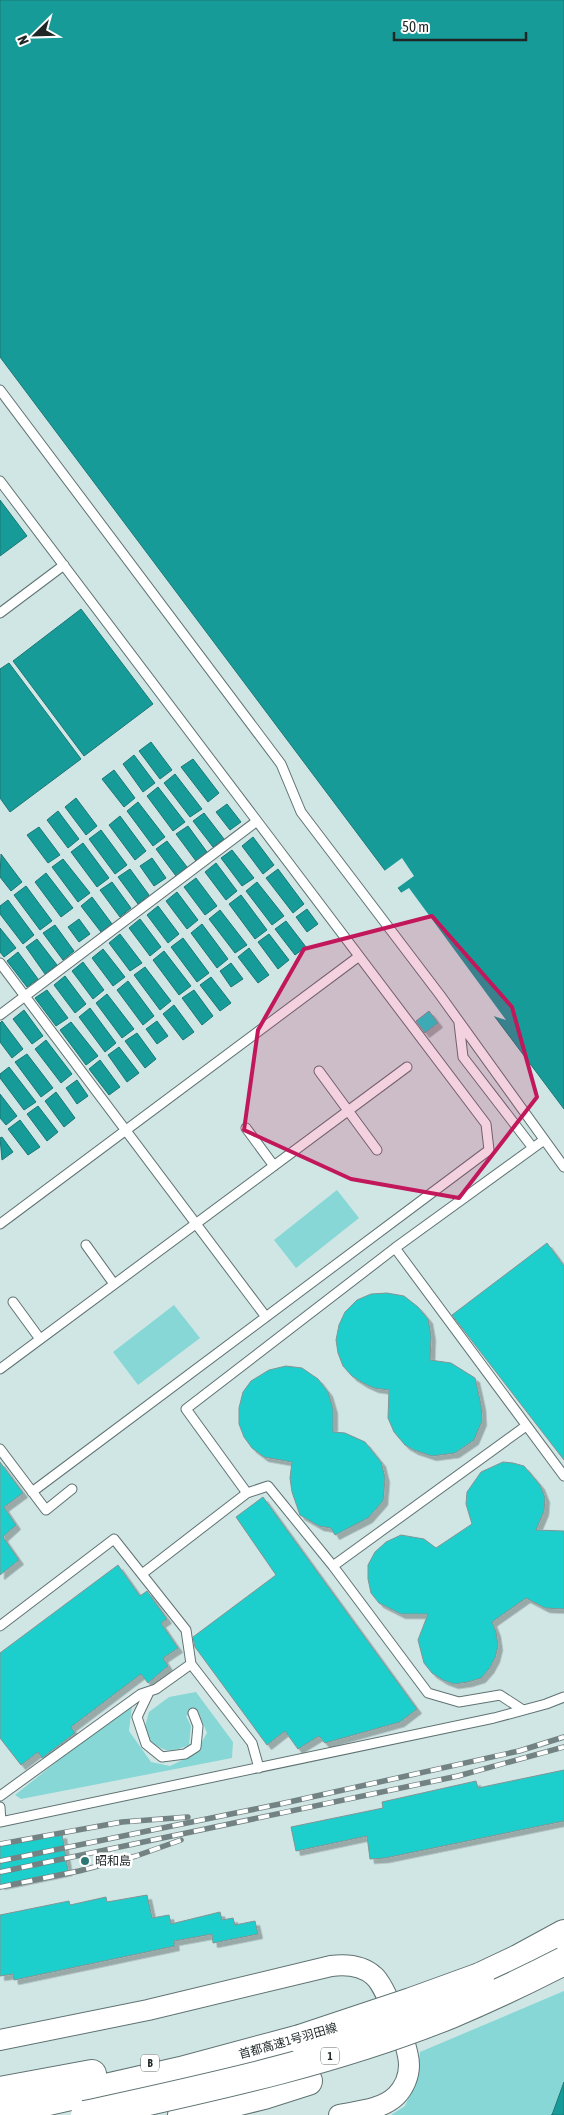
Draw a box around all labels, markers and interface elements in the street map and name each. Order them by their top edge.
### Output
north arrow [10,10,60,60]
scale bar [394,10,526,42]
text: 50 m [402,18,429,35]
text: N [14,33,32,47]
place label: 昭和島 [95,1854,131,1868]
marker: 昭和島 [79,1855,91,1867]
street label: 首都高速1号羽田線 [237,2020,339,2062]
road number: 1 [321,2048,339,2064]
road number: B [141,2054,159,2072]

